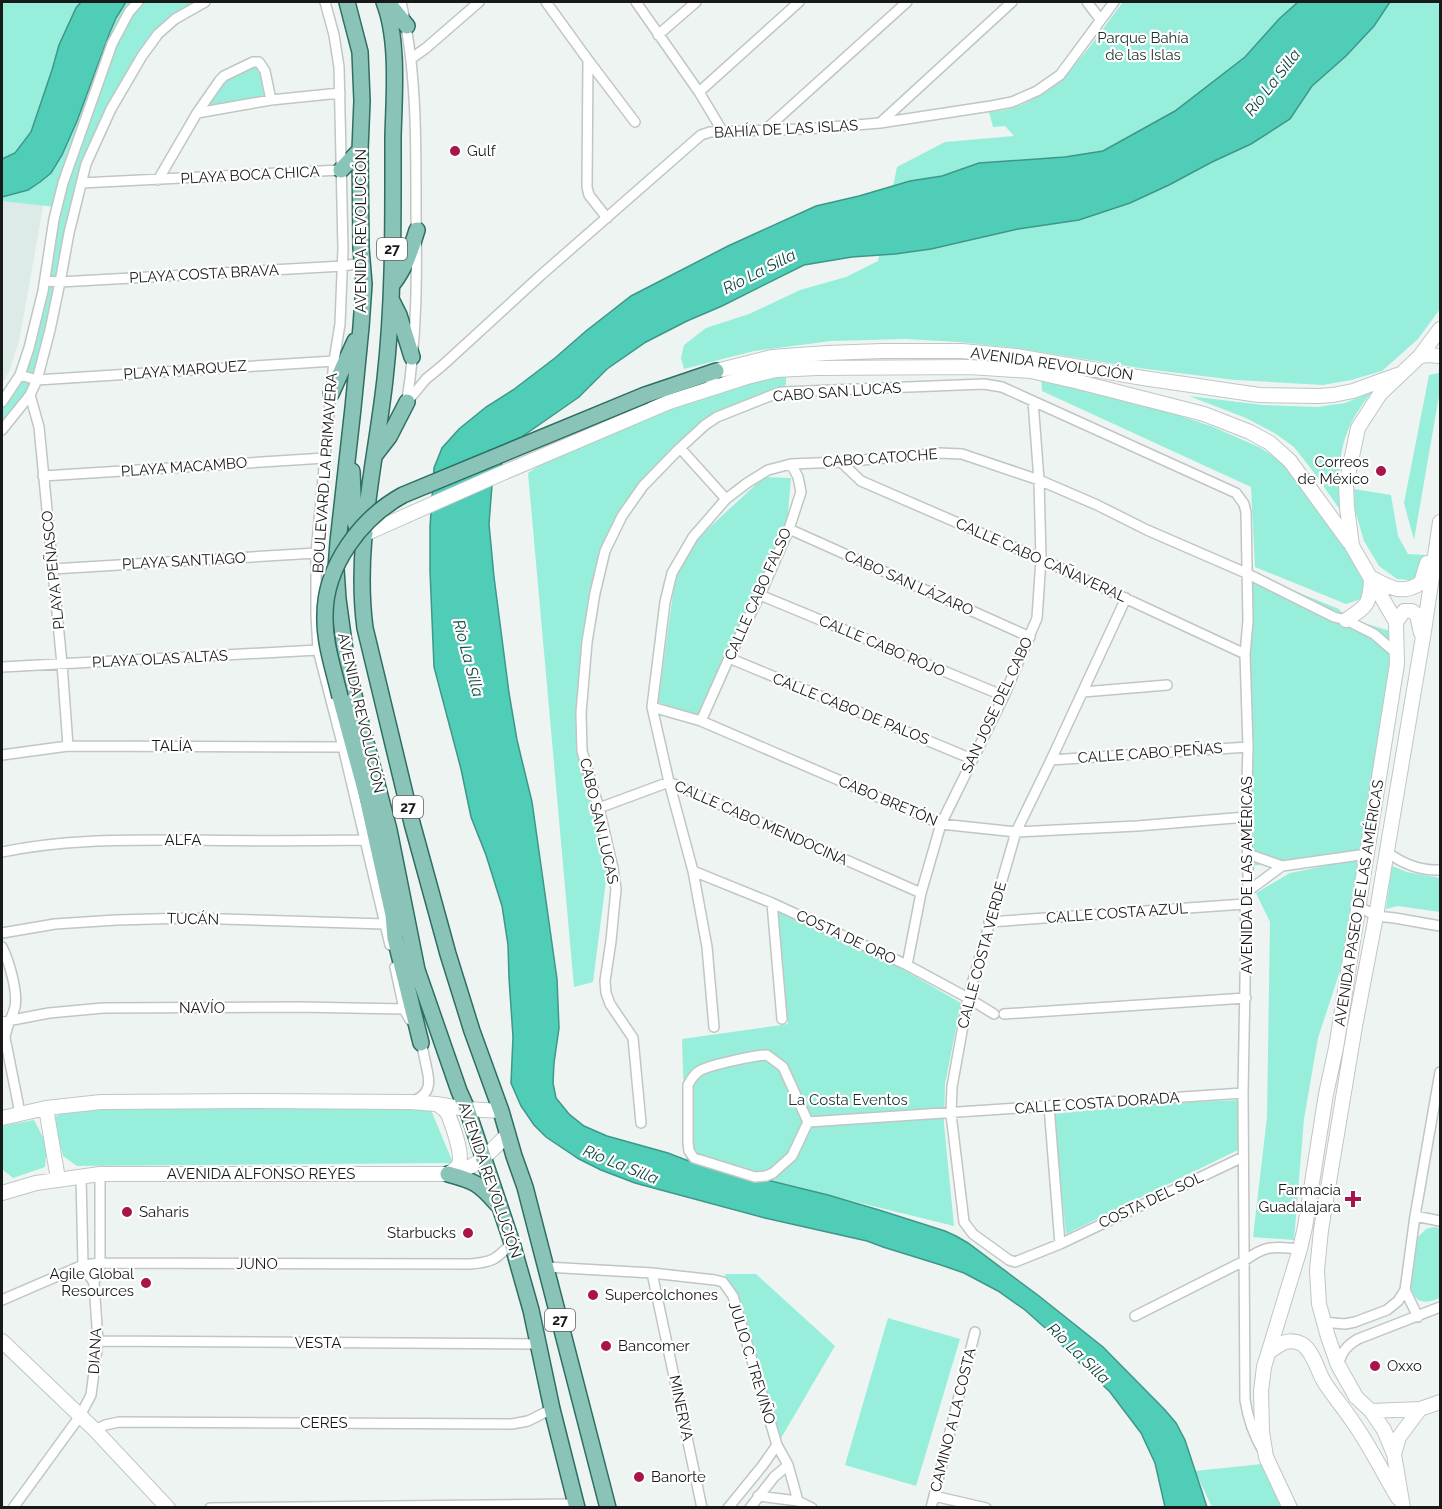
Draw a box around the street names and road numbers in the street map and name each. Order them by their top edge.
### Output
street label: BAHÍA DE LAS ISLAS [714,116,858,142]
street label: AVENIDA REVOLUCIÓN [352,149,370,313]
street label: PLAYA BOCA CHICA [180,162,320,188]
road number: 27 [377,238,407,260]
street label: PLAYA COSTA BRAVA [129,261,279,287]
street label: AVENIDA REVOLUCIÓN [969,344,1135,384]
street label: PLAYA MARQUEZ [123,357,247,383]
street label: BOULEVARD LA PRIMAVERA [309,372,341,574]
street label: CABO SAN LUCAS [772,379,902,405]
street label: CABO CATOCHE [822,445,938,471]
street label: PLAYA MACAMBO [120,454,248,480]
street label: PLAYA PEÑASCO [38,510,68,630]
street label: CALLE CABO CAÑAVERAL [953,514,1129,606]
street label: CALLE CABO FALSO [721,525,795,663]
street label: CABO SAN LÁZARO [842,546,976,620]
street label: PLAYA SANTIAGO [121,549,247,573]
street label: CALLE CABO ROJO [816,611,948,681]
street label: AVENIDA REVOLUCIÓN [334,631,388,795]
street label: SAN JOSE DEL CABO [958,634,1036,776]
street label: PLAYA OLAS ALTAS [92,646,228,672]
street label: CALLE CABO DE PALOS [770,669,932,749]
street label: TALÍA [152,737,192,755]
street label: CALLE CABO PEÑAS [1077,739,1223,767]
street label: CABO SAN LUCAS [576,756,622,886]
street label: CABO BRETÓN [836,772,940,830]
street label: AVENIDA DE LAS AMÉRICAS [1238,776,1256,974]
street label: CALLE CABO MENDOCINA [672,777,850,869]
street label: AVENIDA PASEO DE LAS AMÉRICAS [1331,778,1387,1028]
road number: 27 [393,796,423,818]
street label: ALFA [165,831,201,849]
street label: CALLE COSTA VERDE [954,880,1010,1030]
street label: CALLE COSTA AZUL [1046,899,1189,927]
street label: COSTA DE ORO [793,906,899,968]
street label: TUCÁN [167,910,219,928]
street label: NAVÍO [179,999,225,1017]
street label: CALLE COSTA DORADA [1014,1088,1180,1118]
street label: AVENIDA REVOLUCIÓN [455,1099,525,1261]
street label: AVENIDA ALFONSO REYES [167,1165,355,1183]
street label: COSTA DEL SOL [1096,1168,1206,1232]
street label: JUNO [236,1255,278,1273]
street label: JULIO C. TREVIÑO [725,1299,779,1427]
road number: 27 [545,1309,575,1331]
street label: DIANA [85,1327,105,1375]
street label: VESTA [295,1334,341,1352]
street label: CAMINO A LA COSTA [926,1346,980,1494]
street label: MINERVA [665,1374,697,1442]
street label: CERES [300,1414,348,1432]

